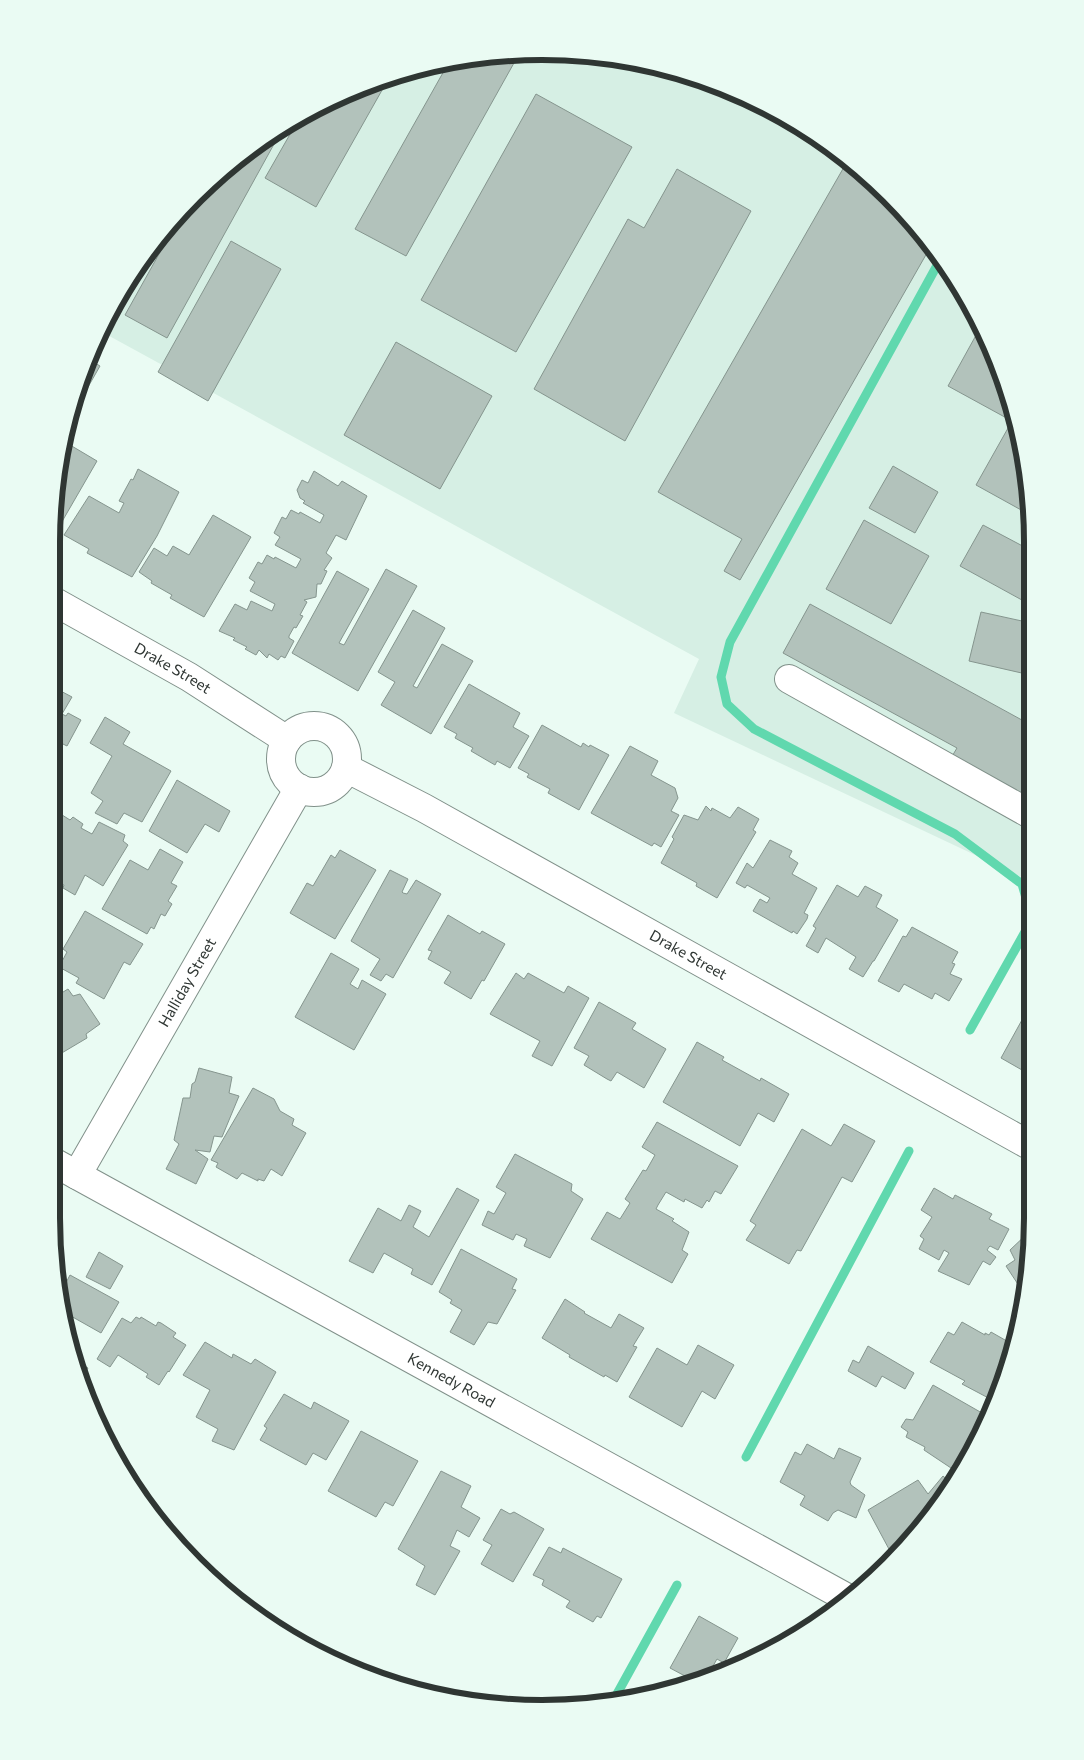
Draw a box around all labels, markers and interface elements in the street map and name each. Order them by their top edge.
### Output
street label: Drake Street [131,638,215,697]
street label: Drake Street [647,926,730,983]
street label: Halliday Street [154,934,219,1030]
street label: Kennedy Road [405,1348,499,1411]

